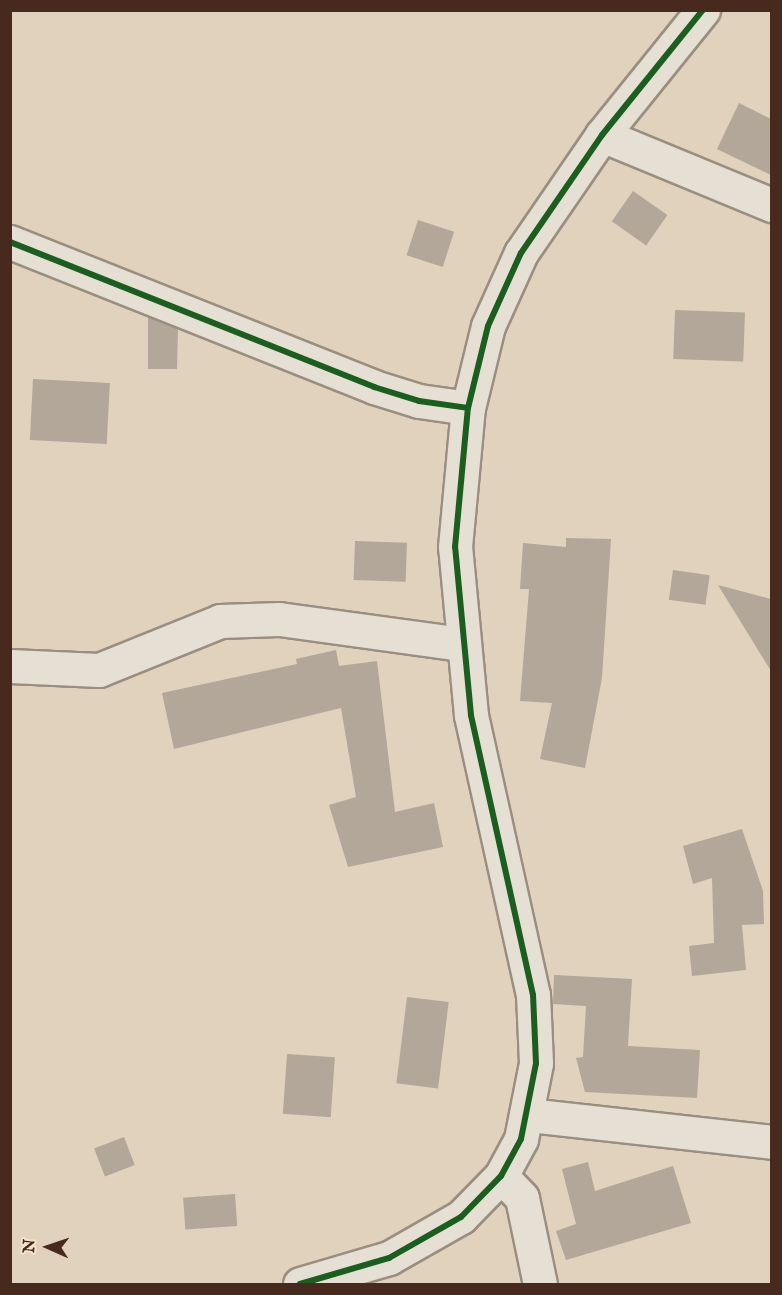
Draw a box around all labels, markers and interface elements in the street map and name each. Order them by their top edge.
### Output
north arrow [18,1217,78,1277]
text: N [20,1239,40,1253]

